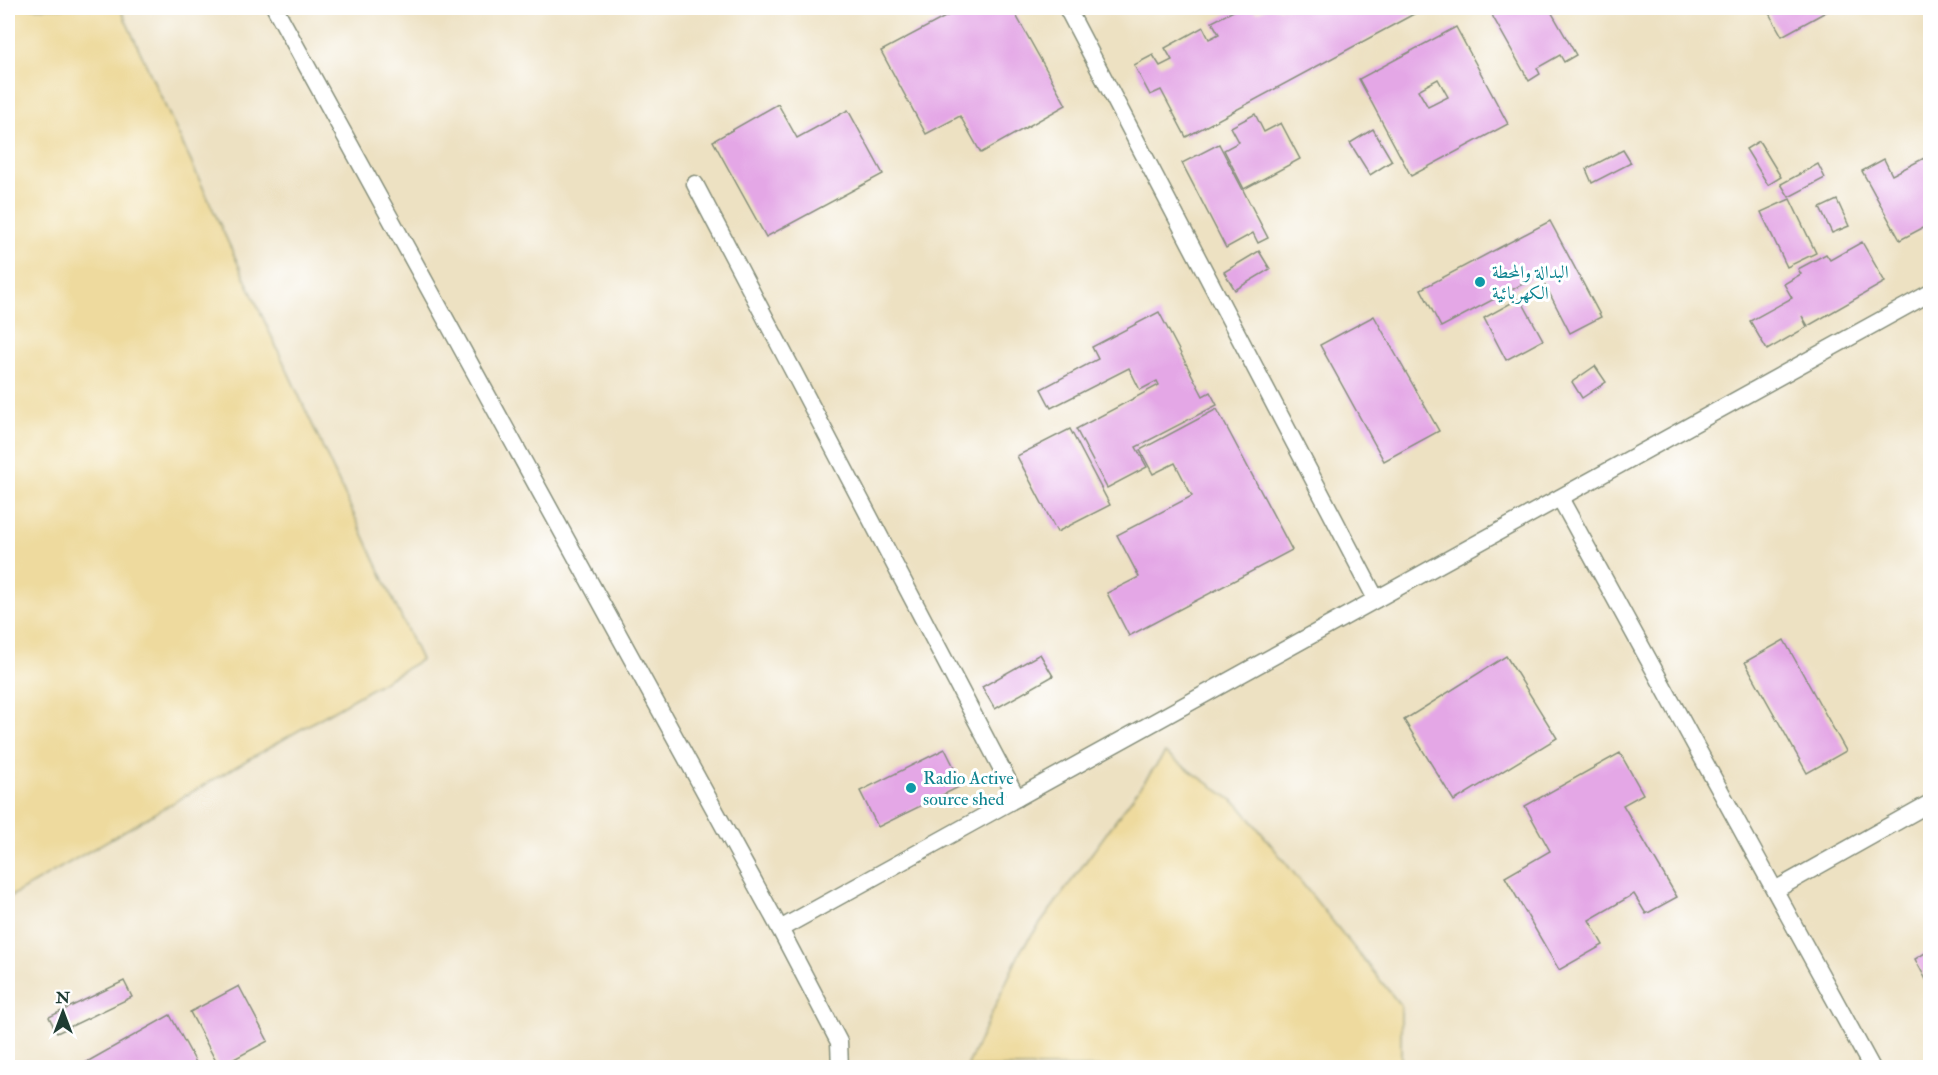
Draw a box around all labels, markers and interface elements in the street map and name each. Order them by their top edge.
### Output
place label: البدالة والمحطة الكهربائية [1492,261,1569,305]
marker: البدالة والمحطة الكهربائية [1473,275,1487,289]
place label: Radio Active source shed [923,767,1014,811]
marker: Radio Active source shed [904,781,918,795]
north arrow [33,982,93,1042]
text: N [55,988,71,1008]

